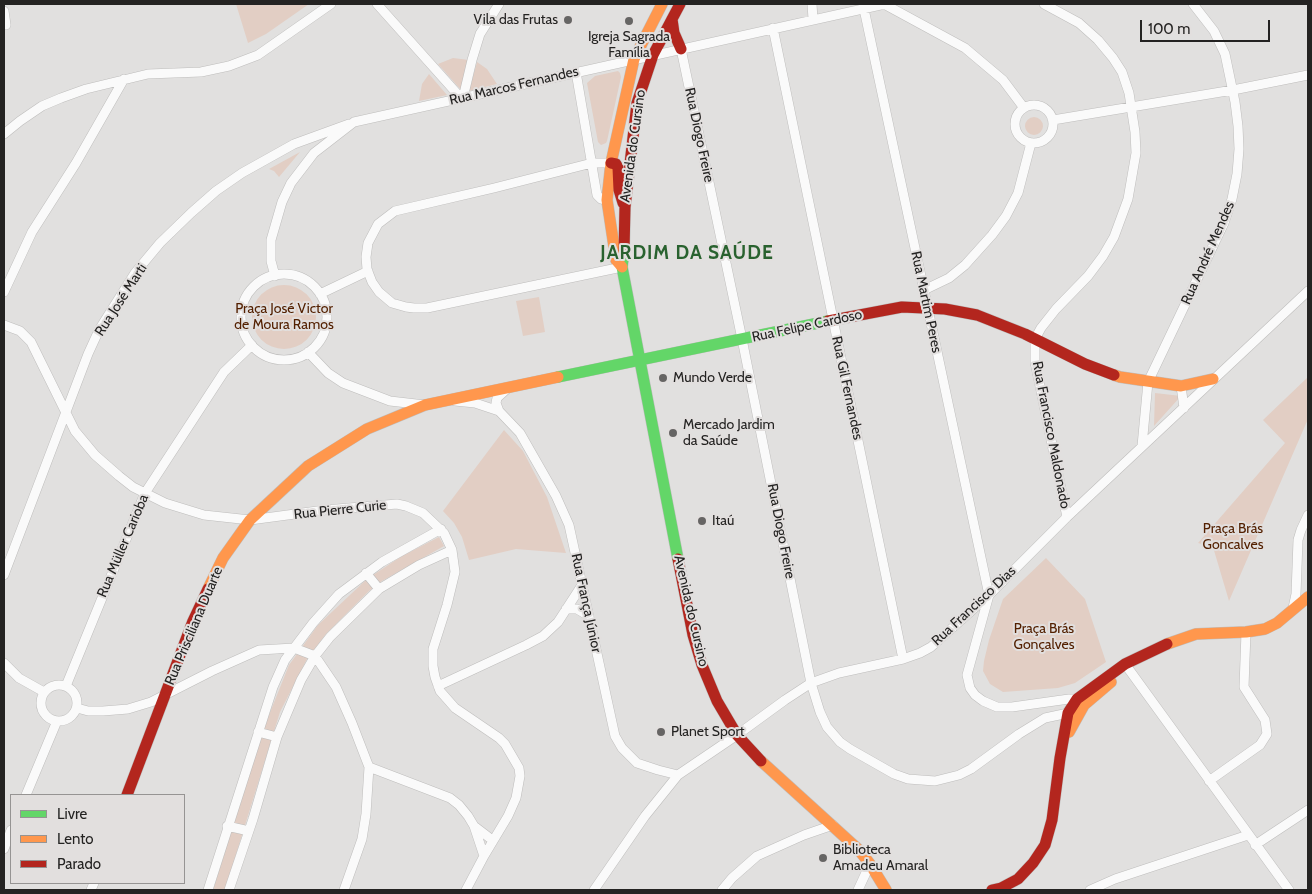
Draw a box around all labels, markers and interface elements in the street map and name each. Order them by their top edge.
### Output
scale bar [1142,10,1272,42]
place label: Vila das Frutas [474,12,558,28]
marker: Vila das Frutas [562,14,574,26]
marker: Igreja Sagrada Família [623,15,635,27]
text: 100 m [1148,20,1190,38]
place label: Igreja Sagrada Família [588,29,670,62]
street label: Rua Marcos Fernandes [448,63,580,109]
street label: Rua Diogo Freire [681,86,717,184]
street label: Avenida do Cursino [617,89,649,203]
street label: Rua André Mendes [1178,199,1238,307]
district label: JARDIM DA SAÚDE [598,242,776,264]
street label: Rua Martim Peres [907,250,945,354]
street label: Rua José Marti [91,261,151,339]
park label: Praça José Victor de Moura Ramos [234,301,334,334]
street label: Rua Felipe Cardoso [750,306,864,346]
street label: Rua Gil Fernandes [828,335,866,441]
street label: Rua Francisco Maldonado [1028,360,1074,510]
place label: Mundo Verde [673,370,752,386]
marker: Mundo Verde [657,372,669,384]
place label: Mercado Jardim da Saúde [683,417,775,450]
marker: Mercado Jardim da Saúde [667,427,679,439]
street label: Rua Diogo Freire [764,482,798,580]
street label: Rua Müller Carioba [94,492,152,600]
street label: Rua Pierre Curie [293,497,387,523]
place label: Itaú [712,513,734,529]
marker: Itaú [696,515,708,527]
park label: Praça Brás Goncalves [1203,521,1263,554]
street label: Rua França Júnior [567,552,605,654]
street label: Avenida do Cursino [670,554,712,668]
street label: Rua Francisco Dias [928,563,1020,649]
street label: Rua Prisciliana Duarte [161,564,227,688]
park label: Praça Brás Gonçalves [1014,621,1074,654]
place label: Planet Sport [671,724,745,740]
marker: Planet Sport [655,726,667,738]
legend [10,794,185,884]
text: Livre [57,805,87,823]
text: Lento [57,830,94,848]
place label: Biblioteca Amadeu Amaral [833,842,928,874]
marker: Biblioteca Amadeu Amaral [817,852,829,864]
text: Parado [57,855,101,873]

